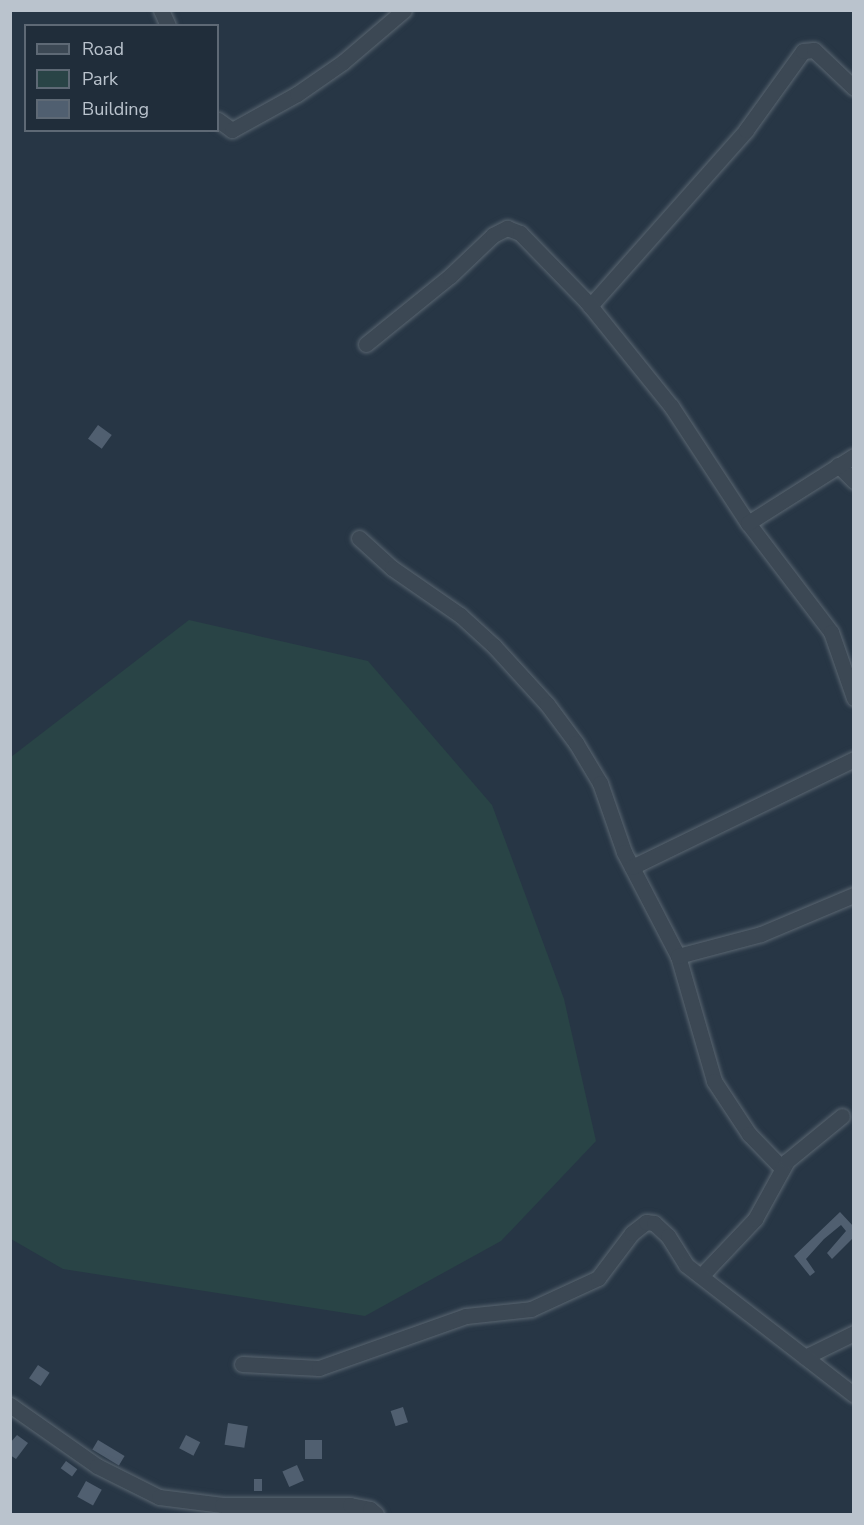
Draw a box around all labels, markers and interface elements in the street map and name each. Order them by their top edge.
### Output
legend [24,24,219,132]
text: Road [82,37,124,61]
text: Park [82,67,118,91]
text: Building [82,97,149,121]

